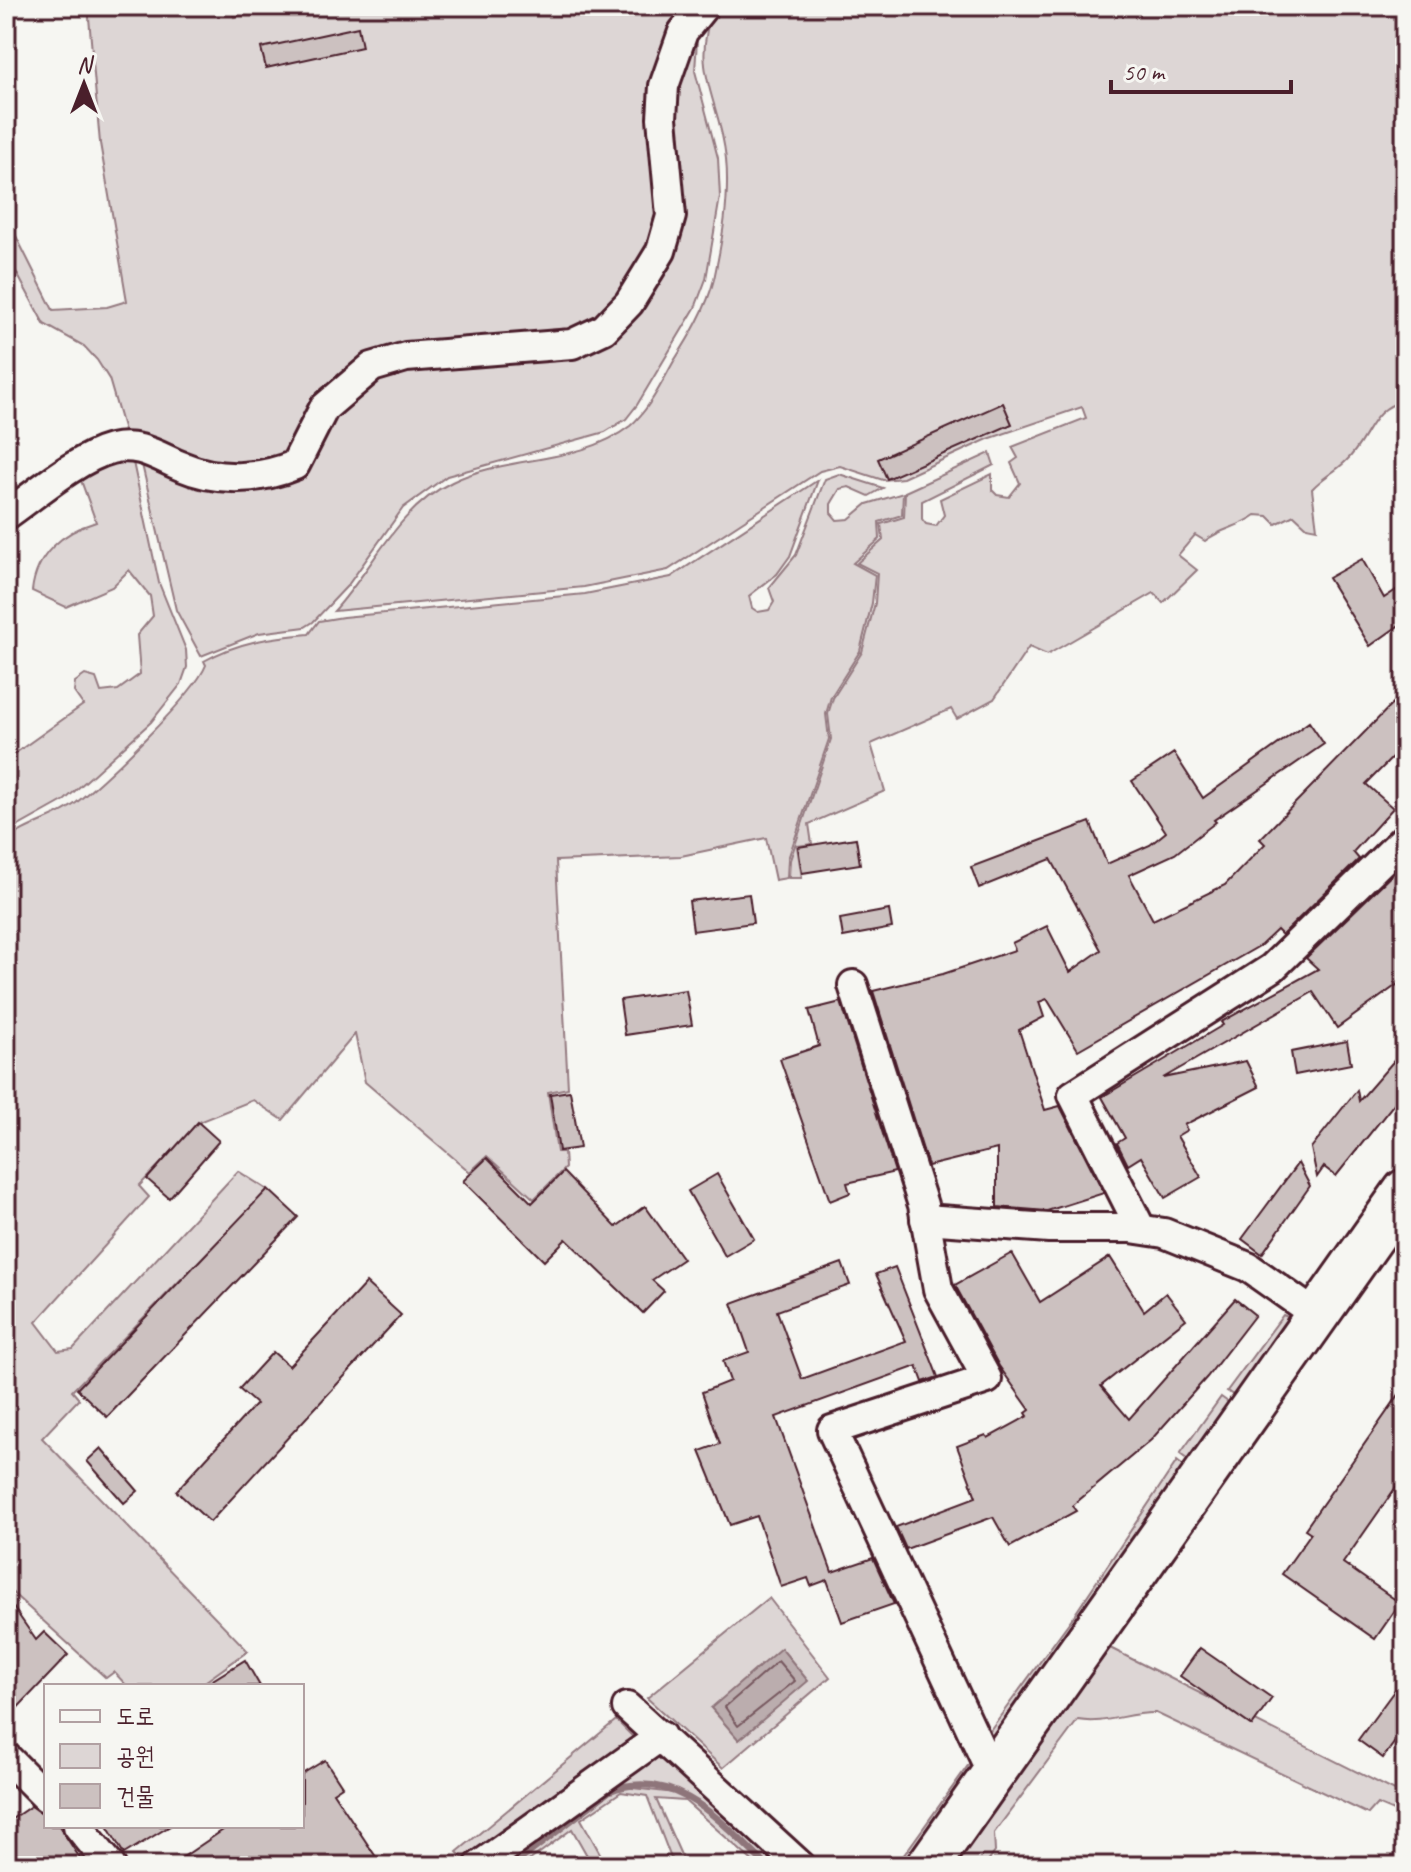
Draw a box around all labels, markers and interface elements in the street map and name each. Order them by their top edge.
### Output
north arrow [44,44,124,124]
scale bar [1111,44,1291,94]
text: N [77,51,94,79]
text: 50 m [1123,57,1166,87]
legend [44,1684,304,1828]
text: 도로 [116,1701,155,1731]
text: 공원 [116,1741,155,1771]
text: 건물 [116,1781,155,1811]

